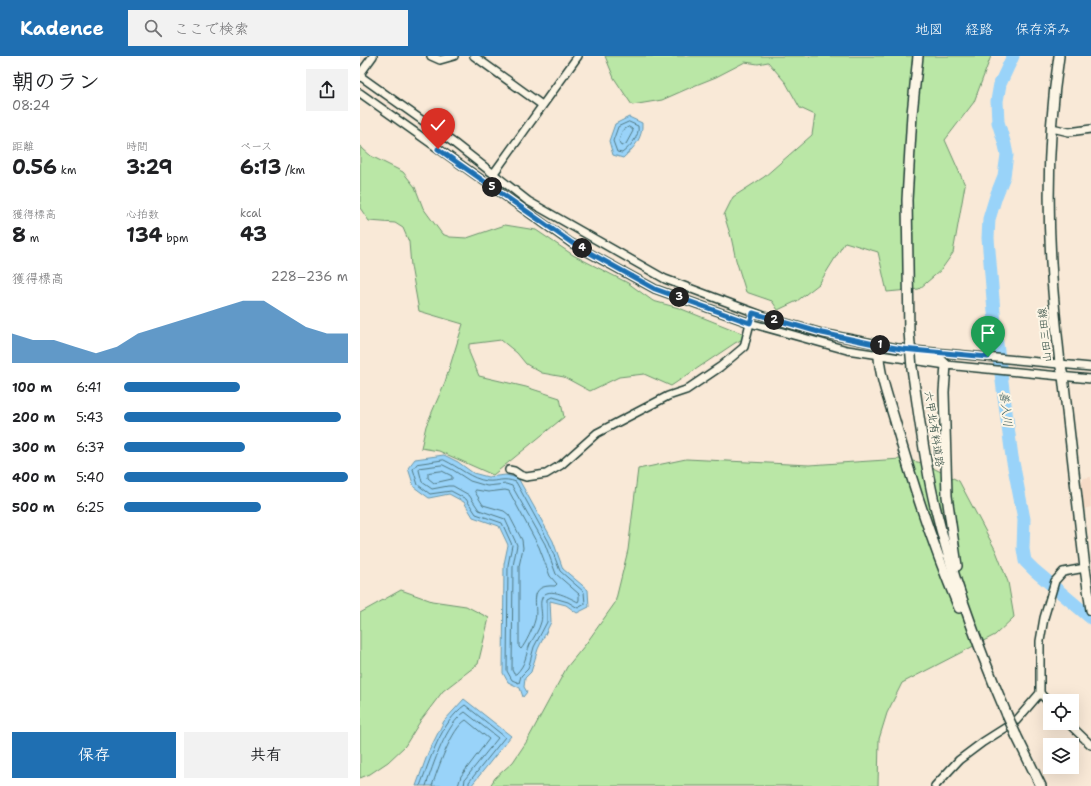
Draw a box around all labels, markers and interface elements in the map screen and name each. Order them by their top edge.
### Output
search box [128,10,408,46]
text: Kadence [20,16,104,41]
icon: search [142,17,164,39]
text: ここで検索 [174,19,249,39]
text: 地図 [915,20,943,38]
text: 経路 [965,20,993,38]
text: 保存済み [1015,20,1071,38]
text: 朝のラン [12,67,100,96]
button: share [306,69,348,111]
text: 08:24 [12,97,50,114]
pin [421,108,455,149]
icon: check [427,114,449,136]
text: 距離 [12,139,34,154]
text: 時間 [126,139,148,154]
text: ペース [240,139,272,154]
text: 0.56 [12,154,57,180]
text: 3:29 [126,154,173,180]
text: 6:13 [240,154,282,180]
text: km [57,163,76,178]
text: /km [282,163,305,178]
pin: 5 [482,177,502,197]
text: 5 [489,179,495,194]
text: kcal [240,206,261,221]
text: 獲得標高 [12,207,56,222]
text: 心拍数 [126,207,159,222]
text: 43 [240,221,267,247]
text: 8 [12,222,26,248]
text: 134 [126,222,163,248]
text: m [26,231,39,246]
text: bpm [163,231,188,246]
pin: 4 [572,238,592,258]
text: 4 [578,240,586,255]
text: 228–236 m [271,268,348,285]
text: 獲得標高 [12,270,64,287]
pin: 3 [669,287,689,307]
text: 3 [675,289,683,304]
street label: 山田三田線 [1035,307,1055,363]
pin: 2 [764,310,784,330]
text: 2 [770,312,778,327]
pin [971,316,1005,357]
icon: arrive [977,322,999,344]
pin: 1 [870,335,890,355]
text: 1 [877,337,883,352]
text: 100 m [12,379,52,396]
text: 6:41 [76,379,101,396]
street label: 六甲北有料道路 [921,390,947,468]
water label: 善入川 [996,390,1016,428]
text: 200 m [12,409,55,426]
text: 5:43 [76,409,104,426]
text: 300 m [12,439,56,456]
text: 6:37 [76,439,105,456]
text: 400 m [12,469,56,486]
text: 5:40 [76,469,104,486]
text: 500 m [12,499,55,516]
text: 6:25 [76,499,104,516]
map controls [1043,694,1079,774]
button: locate [1043,694,1079,730]
button: 保存 [12,732,176,778]
button: 共有 [184,732,348,778]
button: layers [1043,738,1079,774]

